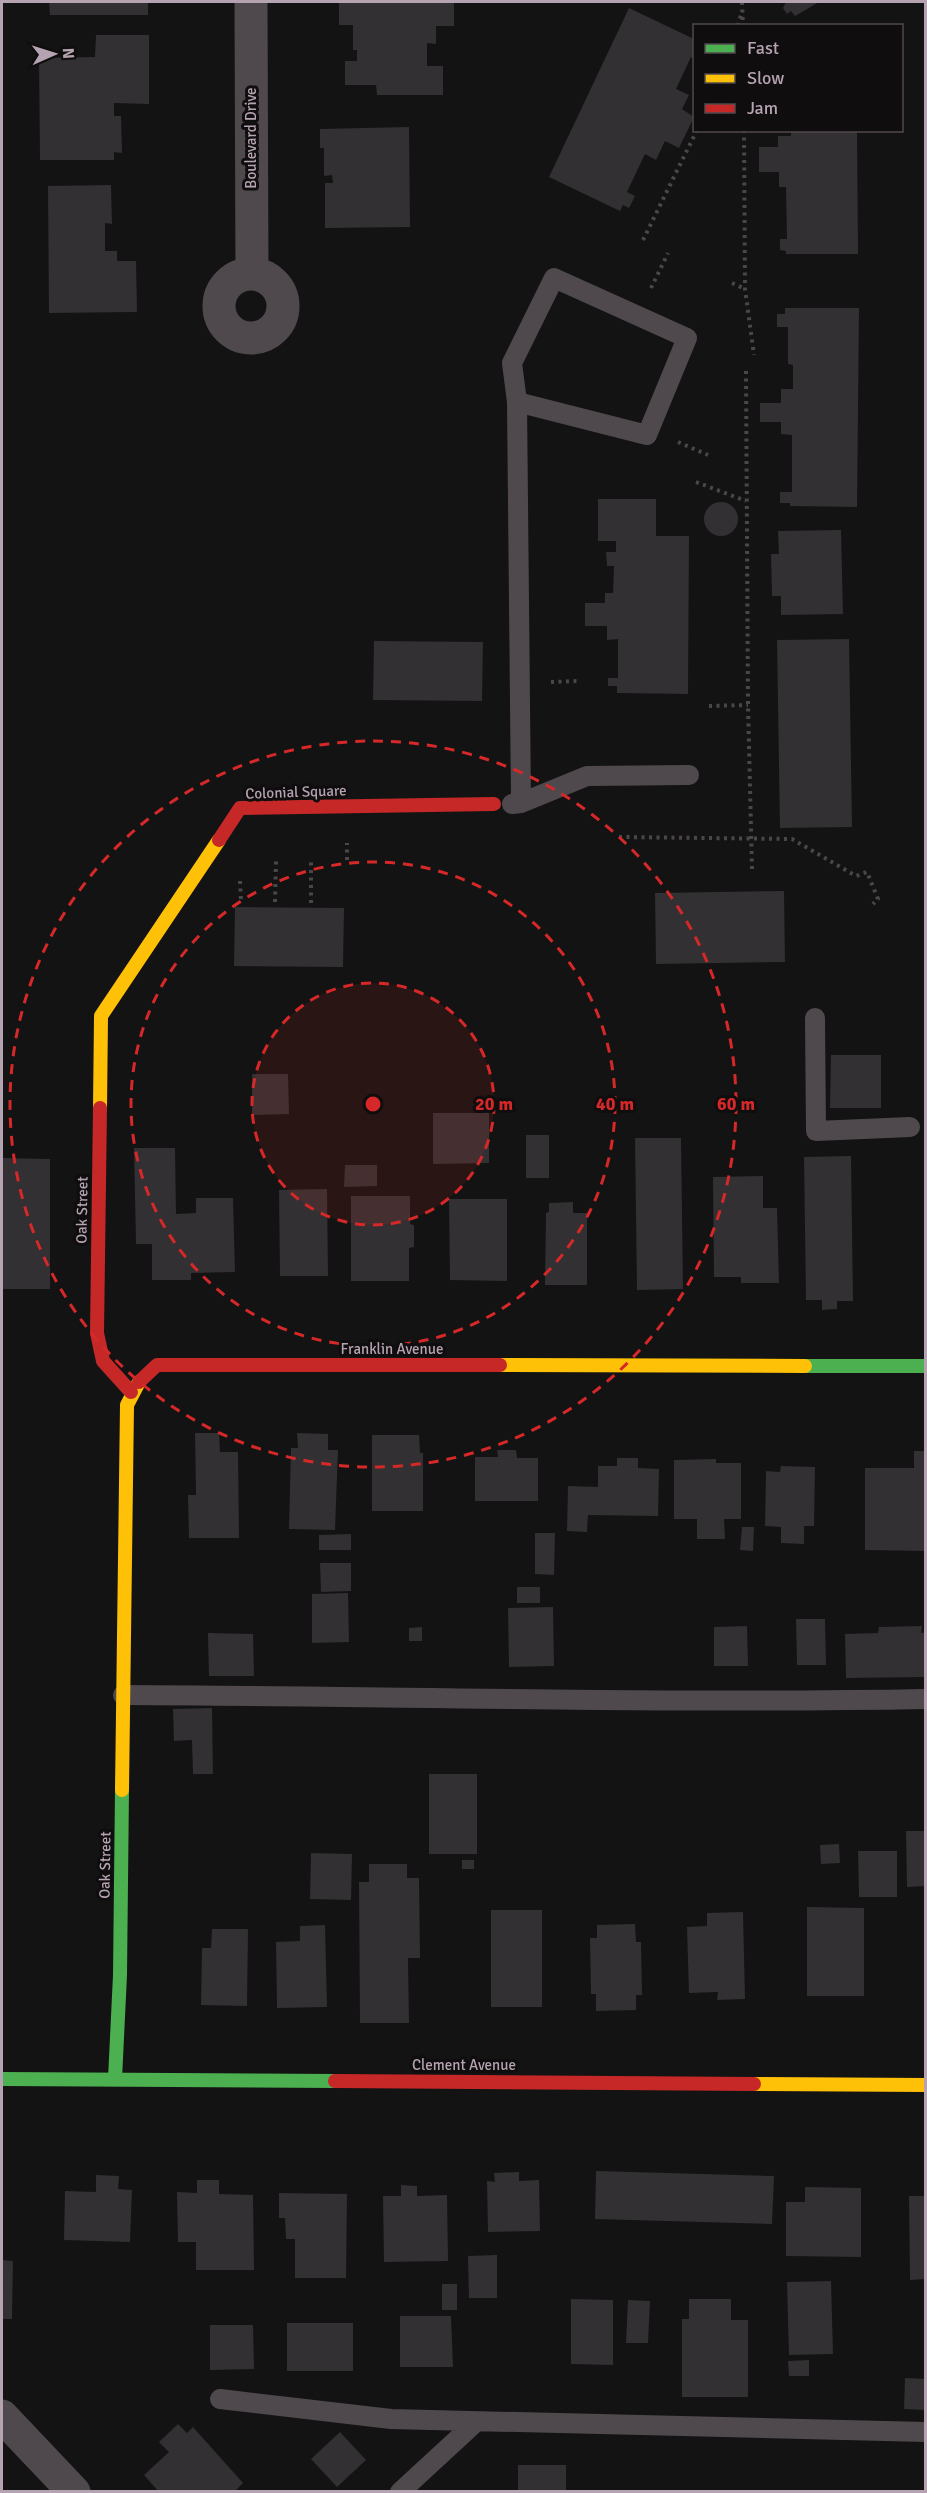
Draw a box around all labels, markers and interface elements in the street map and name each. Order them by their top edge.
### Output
north arrow [24,24,84,84]
legend [693,24,903,132]
text: Fast [747,37,779,59]
text: N [58,47,78,59]
text: Slow [747,67,784,89]
street label: Boulevard Drive [242,87,260,189]
text: Jam [747,97,778,119]
street label: Colonial Square [245,781,347,803]
text: 20 m [475,1093,513,1115]
text: 40 m [596,1093,634,1115]
text: 60 m [717,1093,755,1115]
centre of rings [363,1094,383,1114]
street label: Oak Street [72,1176,92,1244]
street label: Franklin Avenue [341,1340,443,1358]
street label: Oak Street [95,1831,115,1899]
street label: Clement Avenue [412,2056,516,2074]

